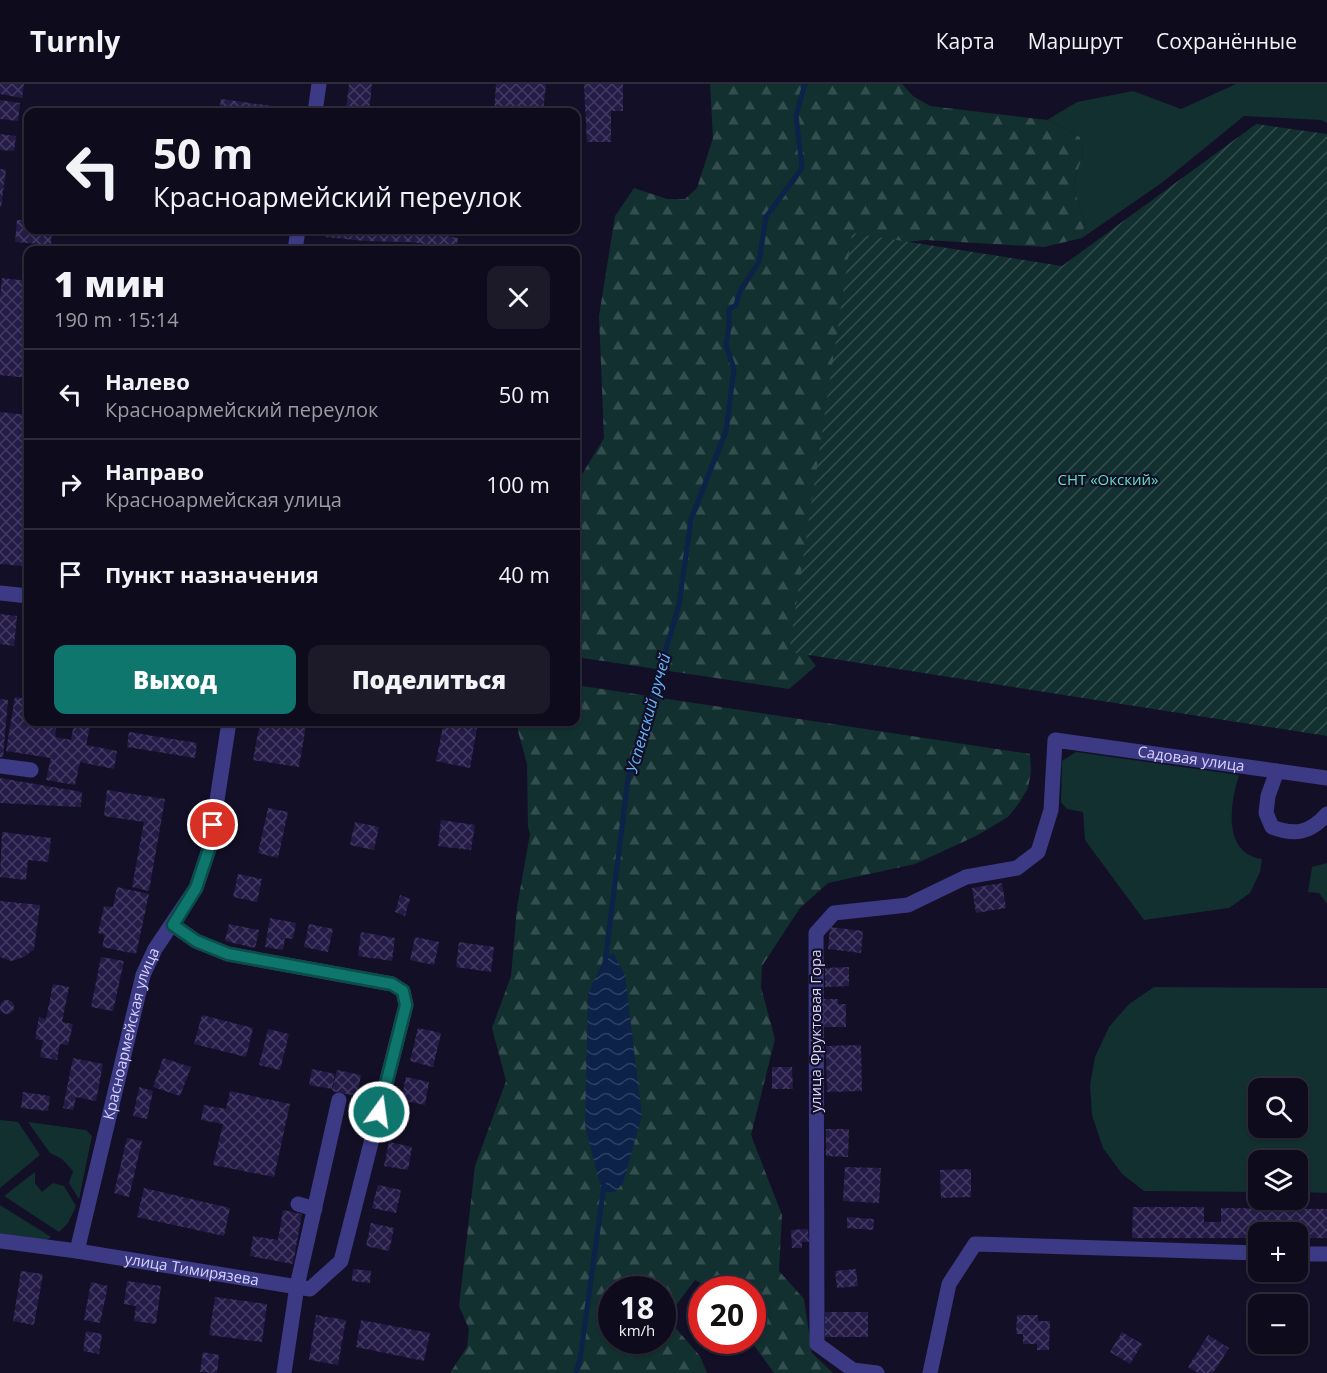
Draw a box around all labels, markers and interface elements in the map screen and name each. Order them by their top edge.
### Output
text: Turnly [30,22,120,60]
text: Карта [936,27,995,55]
text: Маршрут [1028,27,1123,55]
text: Сохранённые [1156,27,1297,55]
text: 50 m [153,124,253,181]
icon: left [54,132,132,210]
text: Красноармейский переулок [153,178,522,215]
text: 1 мин [54,259,165,308]
button: close [487,266,550,329]
text: 190 m · 15:14 [54,306,179,333]
text: Налево [105,366,190,396]
icon: left [54,378,87,411]
text: 50 m [499,379,550,409]
text: Красноармейский переулок [105,396,378,423]
text: Направо [105,456,204,486]
icon: right [54,468,87,501]
text: 100 m [486,469,550,499]
park label: СНТ «Окский» [1058,469,1158,489]
text: Красноармейская улица [105,486,342,513]
icon: arrive [54,558,87,591]
text: Пункт назначения [105,559,319,589]
text: 40 m [499,559,550,589]
button: Выход [54,645,296,714]
button: Поделиться [308,645,550,714]
water label: Успенский ручей [620,651,676,776]
street label: Садовая улица [1136,741,1246,775]
pin [187,799,238,850]
icon: arrive [196,808,229,841]
street label: Красноармейская улица [98,944,163,1122]
street label: улица Фруктовая Гора [805,949,825,1113]
map controls [1248,1078,1308,1354]
button: search [1248,1078,1308,1138]
position arrow [347,1080,411,1144]
button: layers [1248,1150,1308,1210]
button: + [1248,1222,1308,1282]
street label: улица Тимирязева [123,1248,261,1290]
speed limit sign: 20 [688,1276,766,1354]
text: 18 [620,1287,654,1328]
button: − [1248,1294,1308,1354]
text: km/h [619,1320,655,1340]

